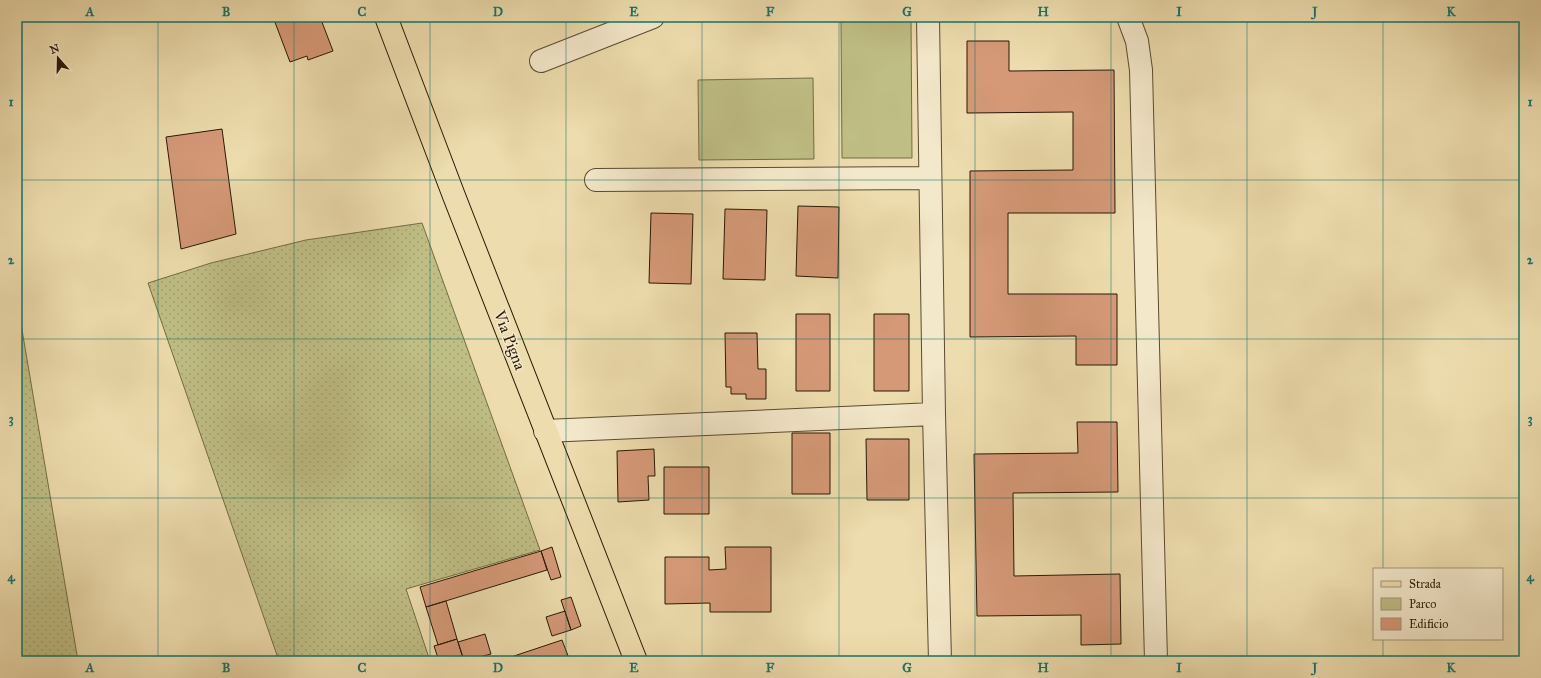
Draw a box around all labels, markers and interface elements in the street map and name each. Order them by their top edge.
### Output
text: A [85,4,95,20]
text: B [222,4,231,20]
text: C [358,4,367,20]
text: D [493,4,503,20]
text: E [629,4,639,20]
text: F [766,4,775,20]
text: G [902,4,912,20]
text: H [1037,4,1049,20]
text: I [1176,4,1182,20]
text: J [1310,4,1318,20]
text: K [1446,4,1456,20]
north arrow [38,38,78,78]
text: N [48,41,62,57]
text: 1 [8,94,14,110]
text: 1 [1527,94,1533,110]
text: 2 [8,252,15,268]
text: 2 [1527,252,1534,268]
street label: Via Pigna [489,307,530,373]
text: 3 [8,411,14,427]
text: 3 [1527,411,1533,427]
legend [1373,568,1503,640]
text: 4 [7,569,15,585]
text: 4 [1526,569,1534,585]
text: Strada [1409,577,1442,591]
text: Parco [1409,597,1436,611]
text: Edificio [1409,617,1448,631]
text: A [85,660,95,676]
text: B [222,660,231,676]
text: C [358,660,367,676]
text: D [493,660,503,676]
text: E [629,660,639,676]
text: F [766,660,775,676]
text: G [902,660,912,676]
text: H [1037,660,1049,676]
text: I [1176,660,1182,676]
text: J [1310,660,1318,676]
text: K [1446,660,1456,676]

